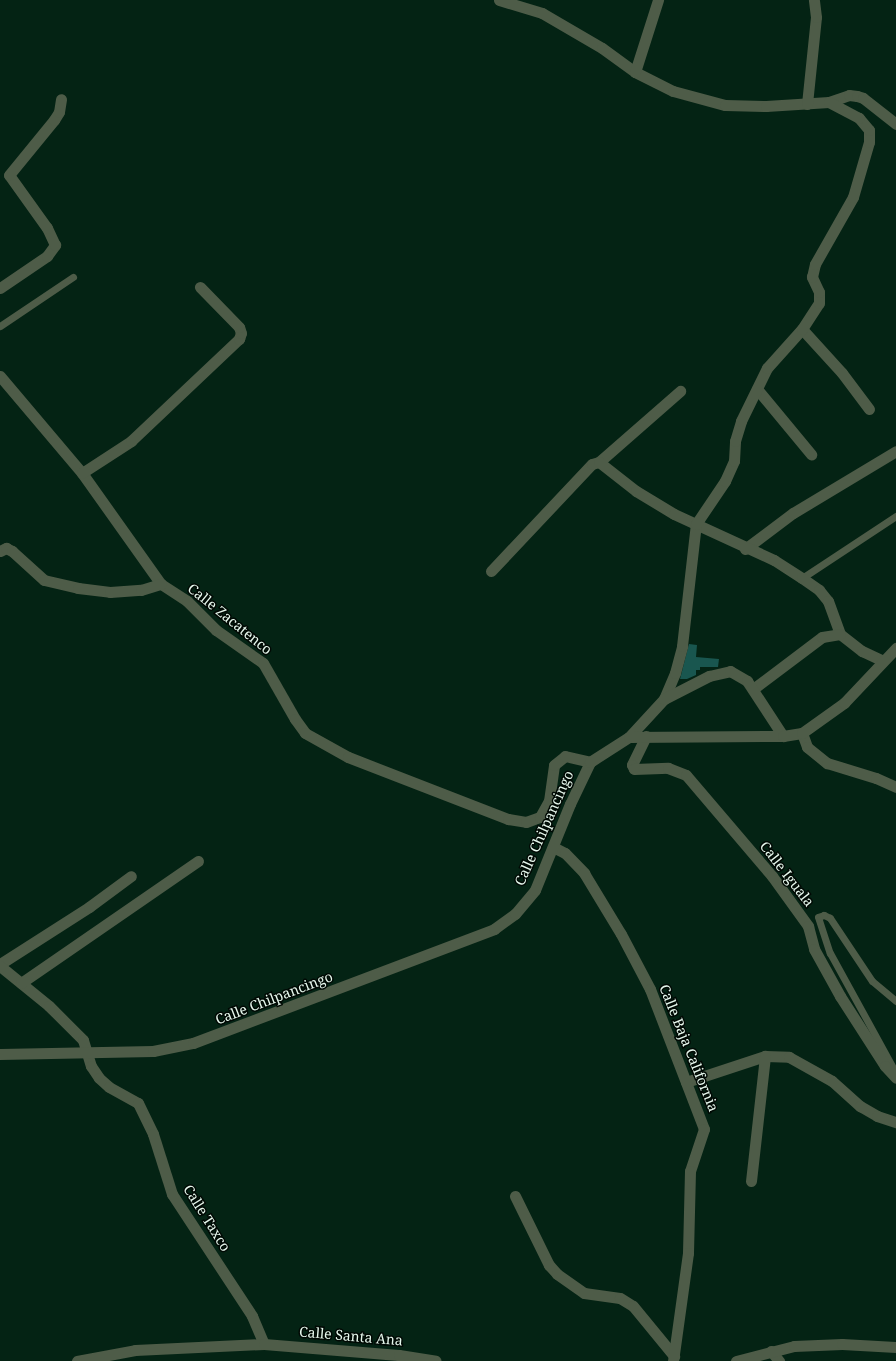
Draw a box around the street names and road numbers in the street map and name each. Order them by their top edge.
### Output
street label: Calle Zacatenco [184,580,276,658]
street label: Calle Chilpancingo [511,768,577,888]
street label: Calle Iguala [756,838,818,910]
street label: Calle Chilpancingo [213,968,335,1028]
street label: Calle Baja California [656,982,722,1114]
street label: Calle Taxco [180,1182,234,1254]
street label: Calle Santa Ana [298,1323,404,1349]

